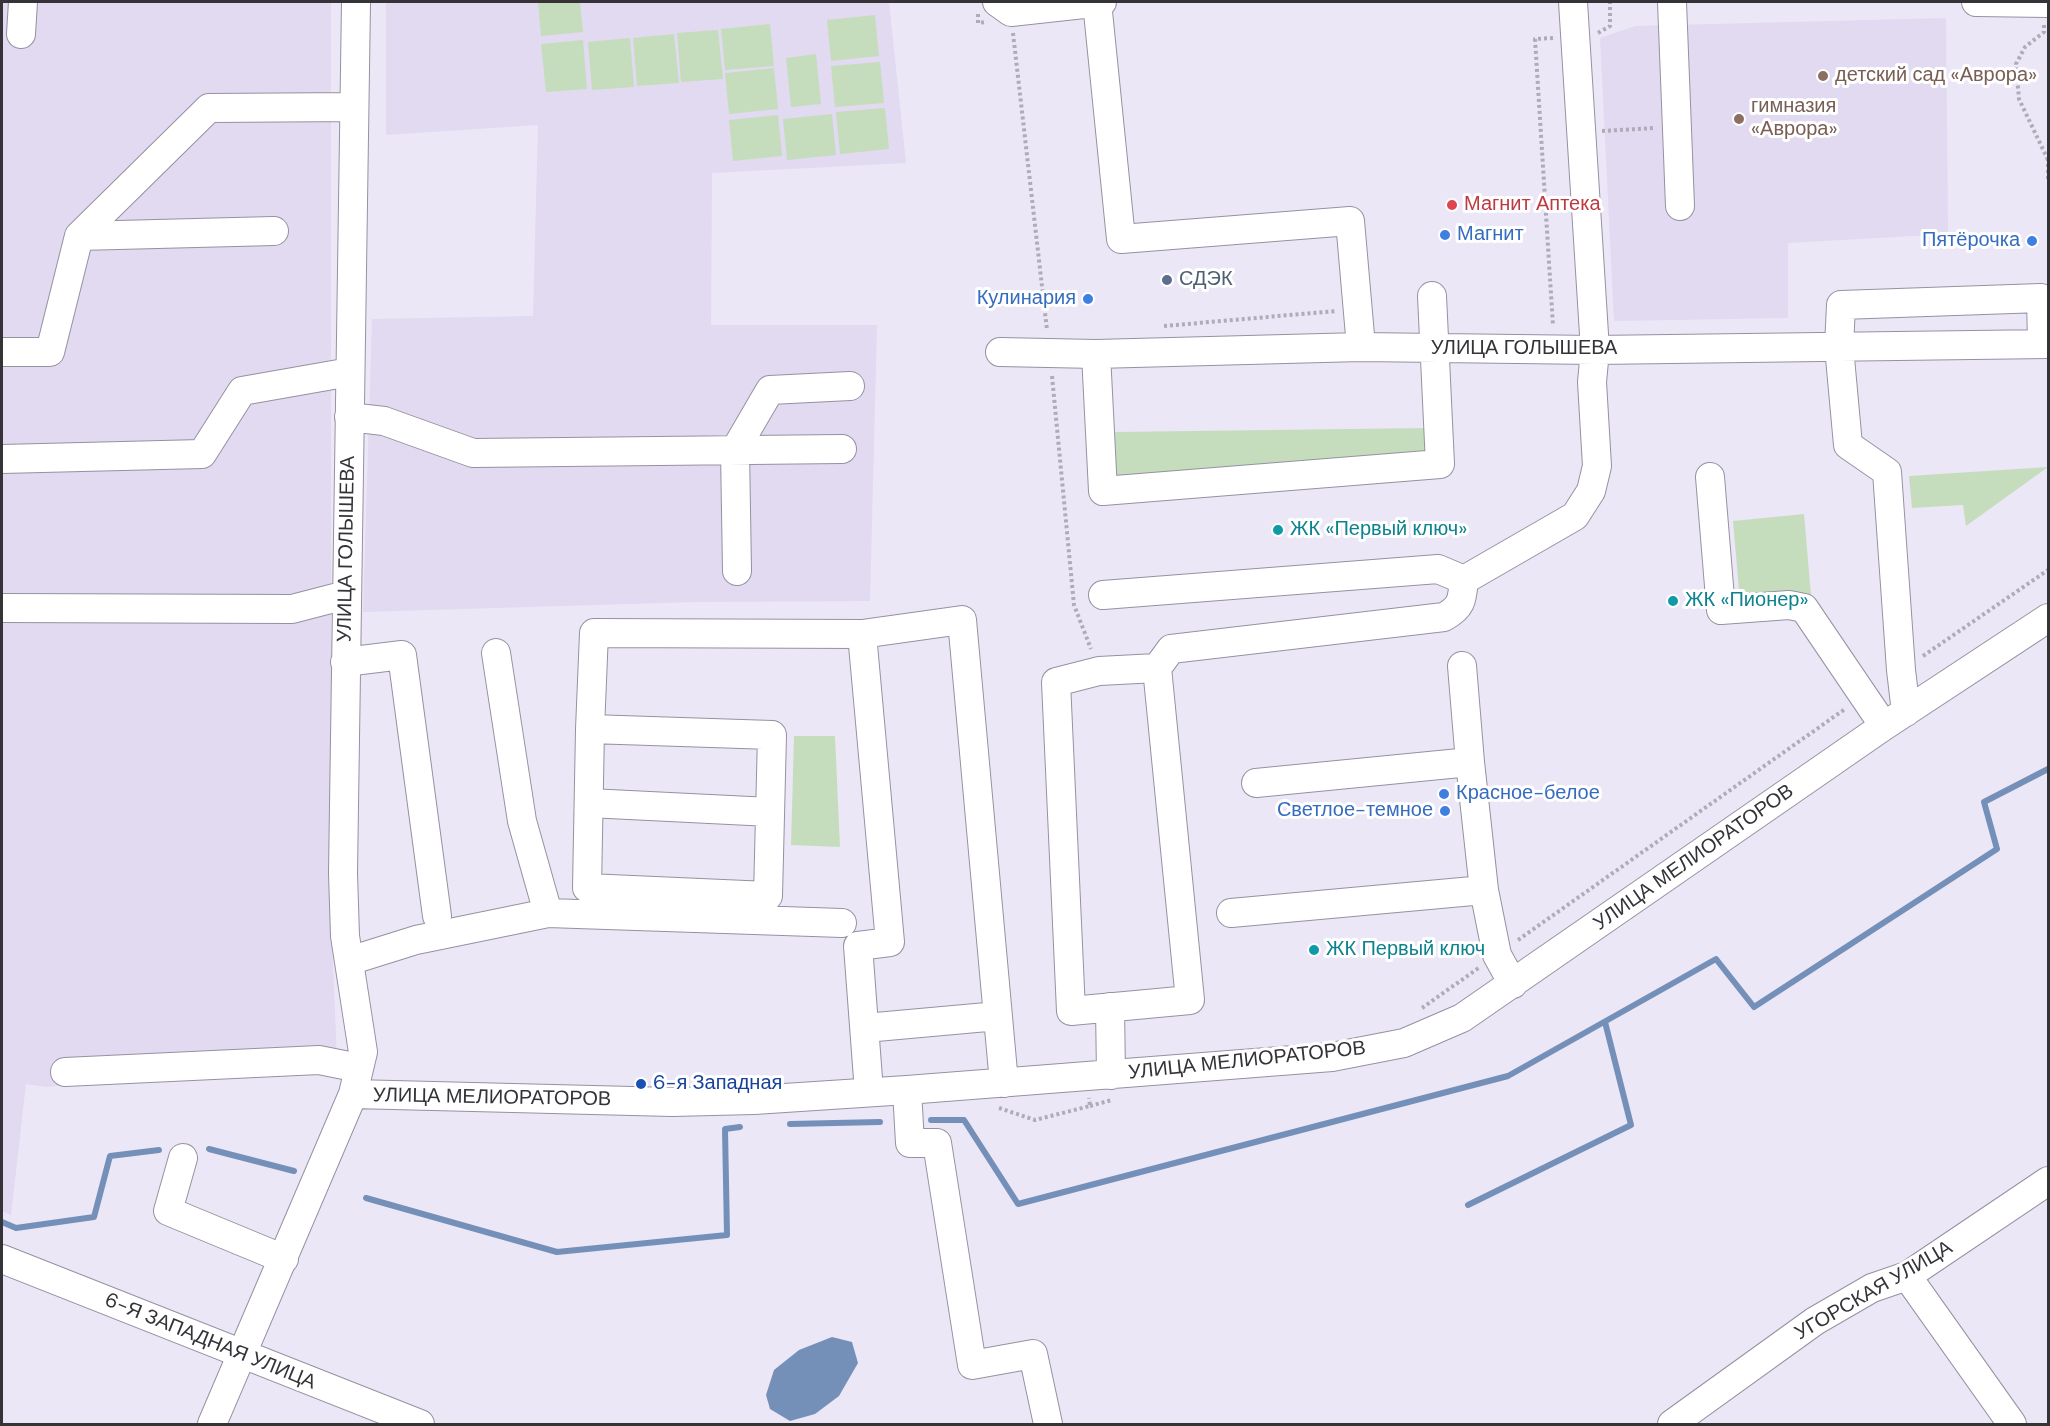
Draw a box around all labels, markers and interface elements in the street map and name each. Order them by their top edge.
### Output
place label: детский сад «Аврора» [1835,64,2037,88]
marker: детский сад «Аврора» [1816,69,1830,83]
place label: гимназия «Аврора» [1751,95,1838,142]
marker: гимназия «Аврора» [1732,112,1746,126]
place label: Магнит Аптека [1464,193,1601,217]
marker: Магнит Аптека [1445,198,1459,212]
place label: Магнит [1457,223,1524,247]
marker: Магнит [1438,228,1452,242]
place label: Пятёрочка [1922,229,2020,253]
marker: Пятёрочка [2025,234,2039,248]
place label: СДЭК [1179,268,1233,292]
marker: СДЭК [1160,273,1174,287]
place label: Кулинария [977,287,1076,311]
marker: Кулинария [1081,292,1095,306]
street label: УЛИЦА ГОЛЫШЕВА [1431,337,1617,361]
street label: УЛИЦА ГОЛЫШЕВА [333,456,361,642]
place label: ЖК «Первый ключ» [1290,518,1467,542]
marker: ЖК «Первый ключ» [1271,523,1285,537]
place label: ЖК «Пионер» [1685,589,1808,613]
marker: ЖК «Пионер» [1666,594,1680,608]
street label: УЛИЦА МЕЛИОРАТОРОВ [1589,780,1799,936]
place label: Красное-белое [1456,782,1600,806]
marker: Красное-белое [1437,787,1451,801]
place label: Светлое-темное [1277,799,1433,823]
marker: Светлое-темное [1438,804,1452,818]
place label: ЖК Первый ключ [1326,938,1485,962]
marker: ЖК Первый ключ [1307,943,1321,957]
street label: УЛИЦА МЕЛИОРАТОРОВ [1127,1037,1367,1085]
place label: 6-я Западная [653,1072,782,1096]
marker: 6-я Западная [634,1077,648,1091]
street label: УЛИЦА МЕЛИОРАТОРОВ [373,1084,611,1112]
street label: УГОРСКАЯ УЛИЦА [1791,1236,1957,1346]
street label: 6-Я ЗАПАДНАЯ УЛИЦА [101,1289,319,1395]

